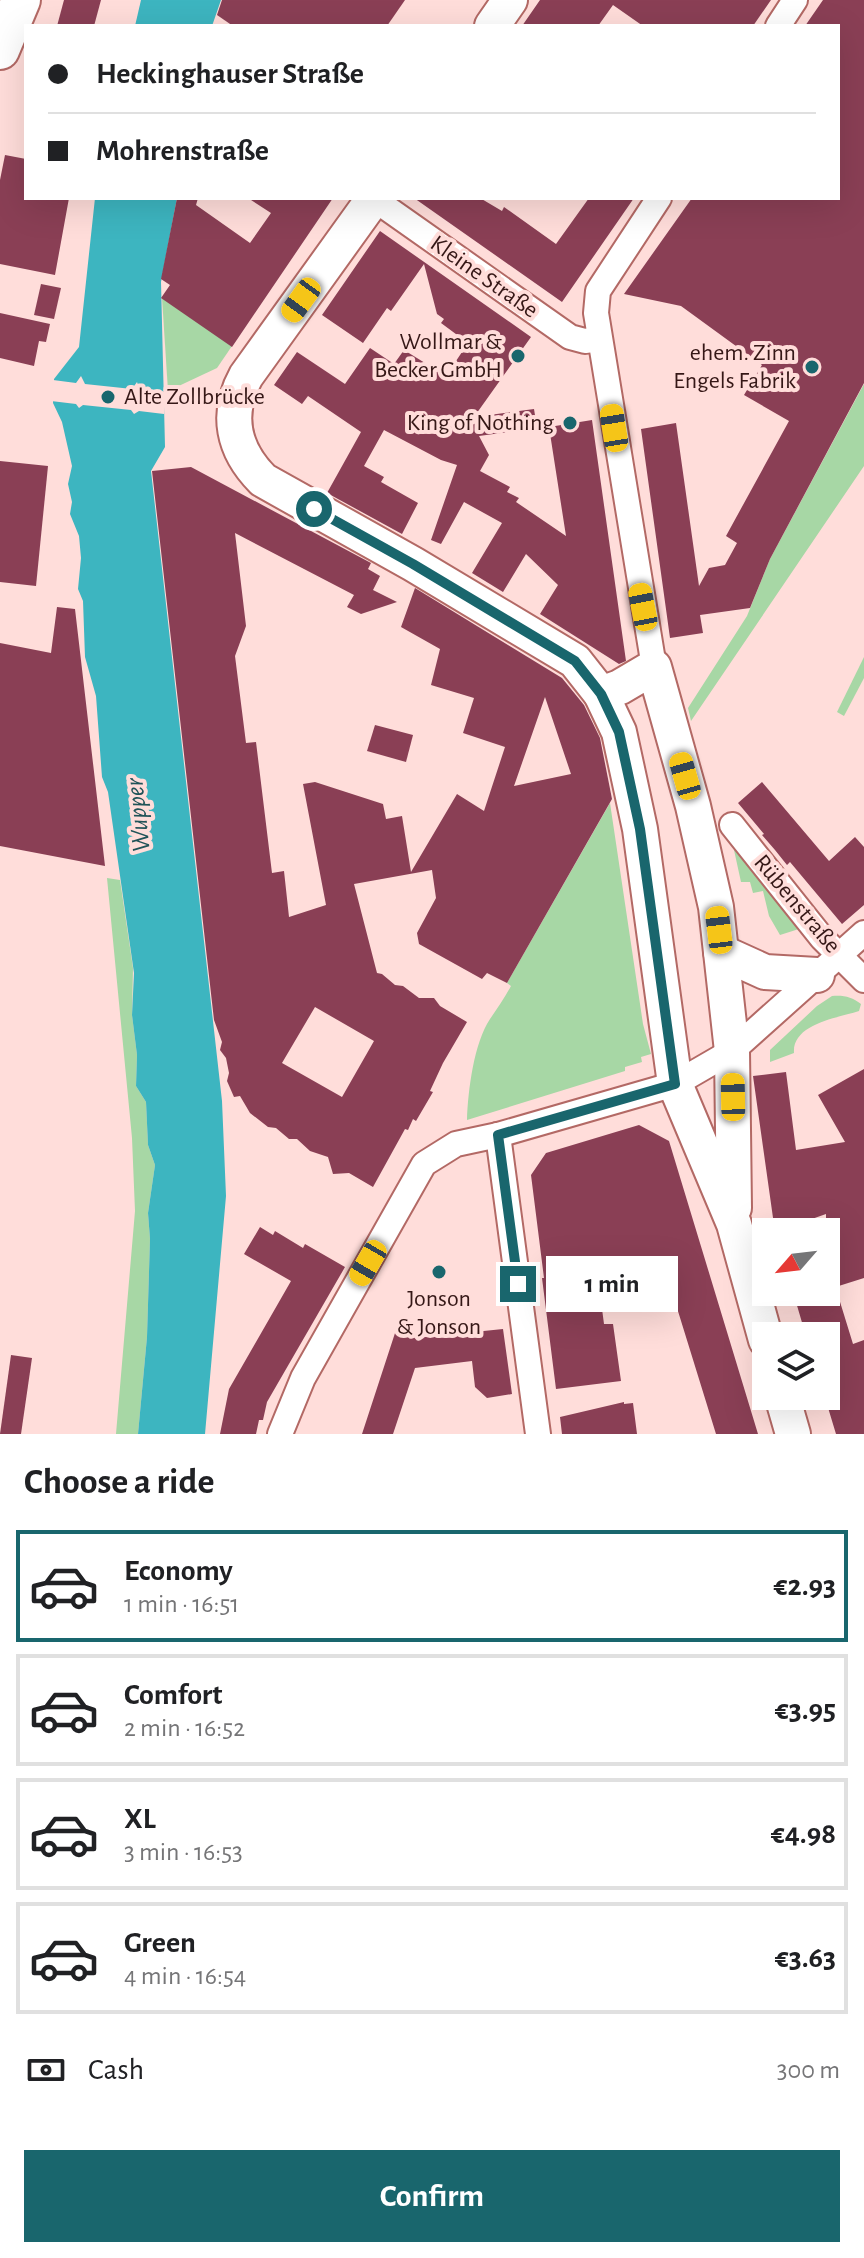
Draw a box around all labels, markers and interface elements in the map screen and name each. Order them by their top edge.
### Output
text: Heckinghauser Straße [96,59,364,89]
text: Mohrenstraße [96,136,269,166]
street label: Kleine Straße [426,231,542,323]
car [277,274,325,326]
place label: Wollmar & Becker GmbH [374,330,502,382]
place label: ehem. Zinn Engels Fabrik [673,341,796,393]
marker: Wollmar & Becker GmbH [509,347,527,365]
marker: ehem. Zinn Engels Fabrik [803,358,821,376]
place label: Alte Zollbrücke [124,385,265,409]
marker: Alte Zollbrücke [99,388,117,406]
car [598,402,630,454]
place label: King of Nothing [407,411,554,435]
marker: King of Nothing [561,414,579,432]
route start [296,491,332,527]
car [627,581,659,633]
car [667,750,703,802]
water label: Wupper [121,775,155,853]
street label: Rübenstraße [749,850,845,958]
car [704,905,734,955]
car [721,1073,745,1121]
north arrow [752,1218,840,1306]
map controls [752,1218,840,1410]
car [346,1236,390,1290]
callout: 1 min [546,1256,678,1312]
marker: Jonson & Jonson [430,1263,448,1281]
route end [500,1266,536,1302]
text: 1 min [585,1271,639,1297]
place label: Jonson & Jonson [397,1287,481,1339]
button: layers [752,1322,840,1410]
text: Choose a ride [24,1464,214,1500]
icon: car [28,1550,100,1622]
text: Economy [124,1556,233,1586]
text: €2.93 [774,1571,836,1601]
text: 1 min · 16:51 [124,1591,239,1617]
icon: car [28,1674,100,1746]
text: Comfort [124,1680,223,1710]
text: €3.95 [775,1695,836,1725]
text: 2 min · 16:52 [124,1715,245,1741]
icon: car [28,1798,100,1870]
text: XL [124,1804,156,1834]
text: €4.98 [771,1819,836,1849]
text: 3 min · 16:53 [124,1839,243,1865]
icon: car [28,1922,100,1994]
text: Green [124,1928,196,1958]
text: €3.63 [775,1943,836,1973]
text: 4 min · 16:54 [124,1963,246,1989]
icon: cash [24,2048,68,2092]
text: Cash [88,2055,144,2085]
text: 300 m [777,2057,840,2083]
button: Confirm [24,2150,840,2242]

